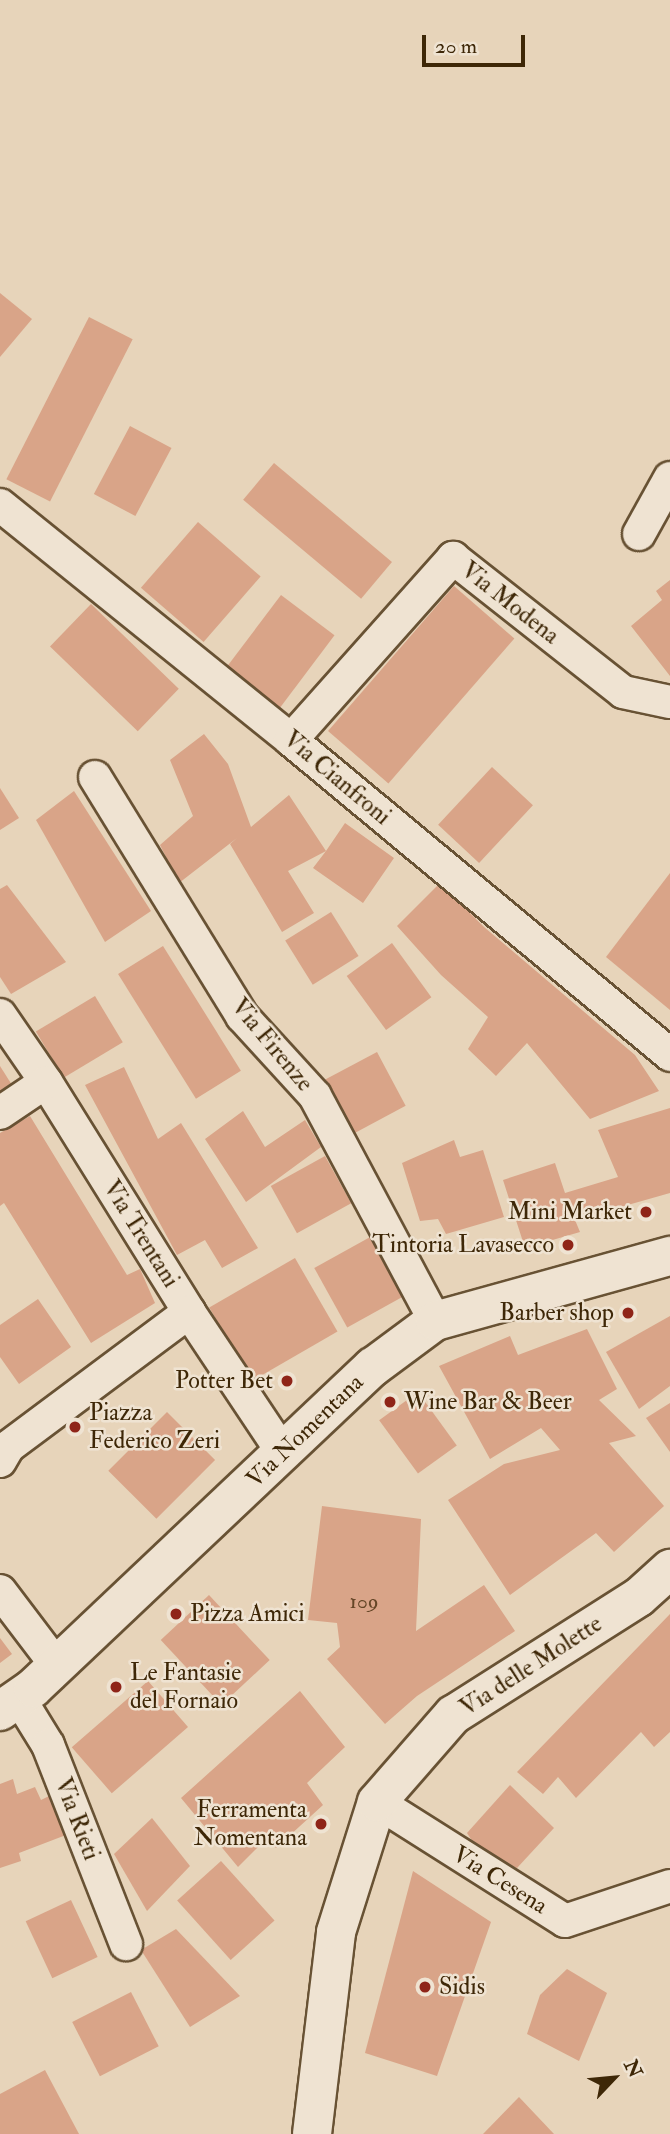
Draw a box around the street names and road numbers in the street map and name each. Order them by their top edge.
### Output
street label: Via Modena [455,556,565,650]
street label: Via Cianfroni [278,725,396,831]
street label: Via Firenze [225,993,319,1097]
street label: Via Trentani [97,1175,185,1293]
street label: Via Nomentana [241,1368,369,1494]
street label: Via delle Molette [455,1609,607,1723]
street label: Via Rieti [48,1774,106,1864]
street label: Via Cesena [447,1840,553,1920]

